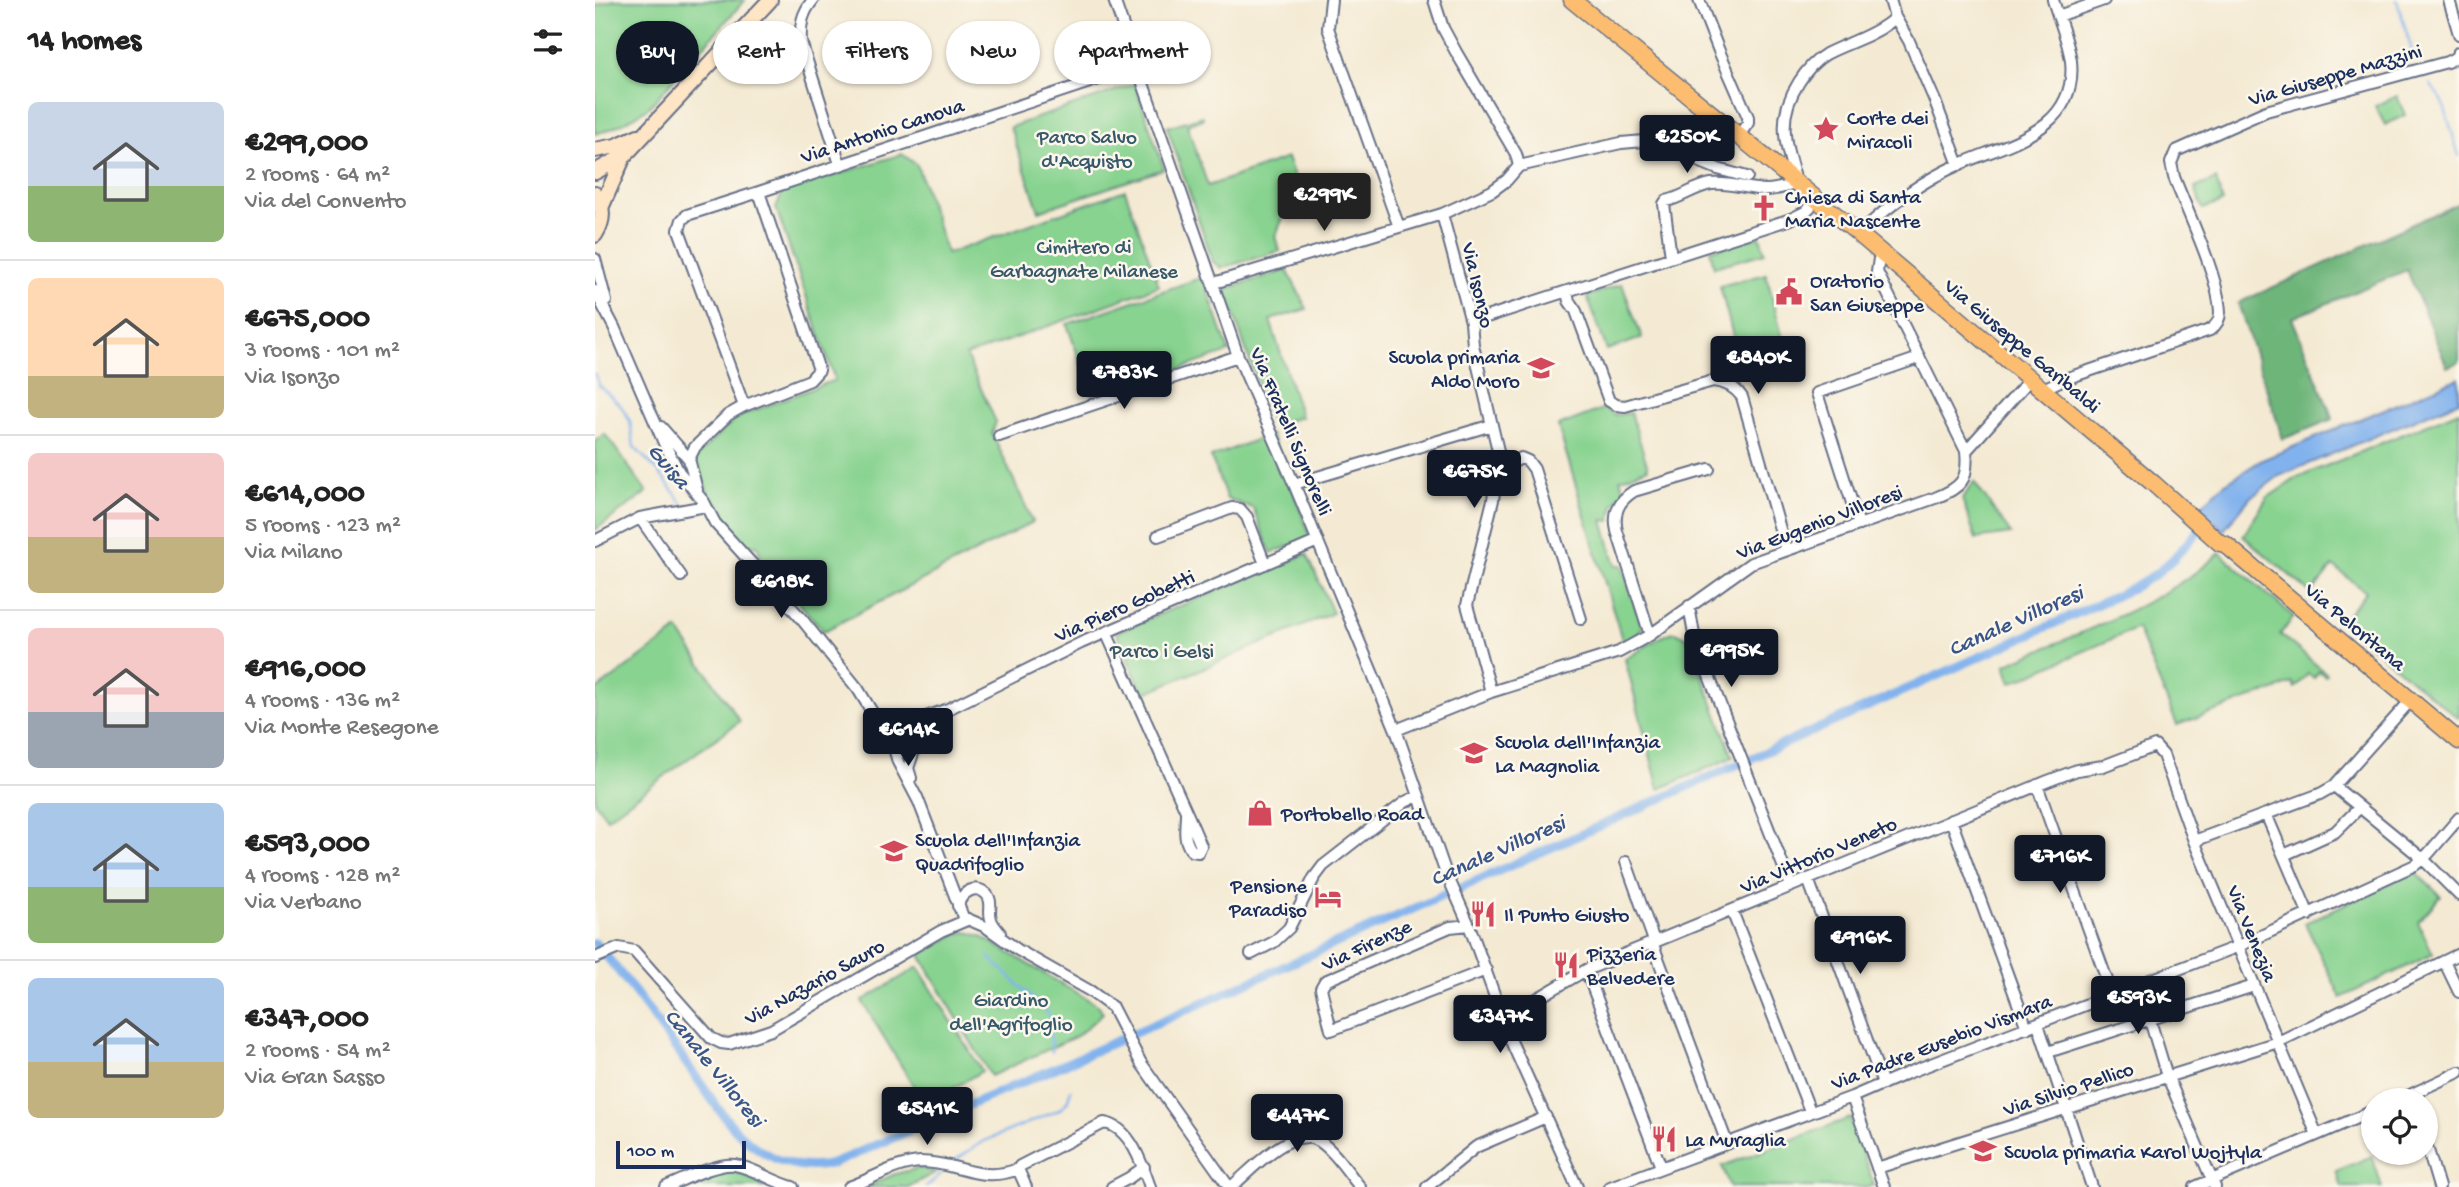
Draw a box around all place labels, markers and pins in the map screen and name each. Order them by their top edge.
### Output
place label: Corte dei Miracoli [1847,108,1929,157]
place icon: Corte dei Miracoli [1811,114,1841,144]
pin: €250K [1638,116,1736,175]
pin: €299K [1275,174,1373,233]
place label: Chiesa di Santa Maria Nascente [1785,187,1922,236]
church icon: Chiesa di Santa Maria Nascente [1749,193,1779,223]
place label: Oratorio San Giuseppe [1810,271,1925,320]
public building icon: Oratorio San Giuseppe [1774,277,1804,307]
pin: €840K [1709,336,1807,396]
place label: Scuola primaria Aldo Moro [1389,347,1521,396]
pin: €783K [1075,352,1173,411]
school or university icon: Scuola primaria Aldo Moro [1526,353,1556,383]
pin: €675K [1425,450,1523,510]
pin: €618K [732,560,830,620]
pin: €995K [1682,630,1780,689]
pin: €614K [859,708,957,768]
place label: Scuola dell'Infanzia La Magnolia [1495,732,1662,781]
school or university icon: Scuola dell'Infanzia La Magnolia [1459,738,1489,768]
shop icon: Portobello Road [1245,798,1275,828]
place label: Portobello Road [1280,804,1425,829]
place label: Scuola dell'Infanzia Quadrifoglio [915,830,1082,879]
school or university icon: Scuola dell'Infanzia Quadrifoglio [879,836,909,866]
pin: €716K [2011,836,2109,895]
place label: Pensione Paradiso [1228,876,1308,925]
hotel icon: Pensione Paradiso [1313,882,1343,912]
restaurant icon: Il Punto Giusto [1468,899,1498,929]
place label: Il Punto Giusto [1504,905,1629,930]
pin: €916K [1811,916,1909,976]
place label: Pizzeria Belvedere [1586,944,1676,993]
restaurant icon: Pizzeria Belvedere [1551,950,1581,980]
pin: €593K [2089,976,2187,1036]
pin: €347K [1451,996,1549,1055]
pin: €541K [878,1088,976,1147]
pin: €447K [1248,1094,1346,1154]
restaurant icon: La Muraglia [1649,1124,1679,1154]
place label: La Muraglia [1685,1130,1787,1155]
school or university icon: Scuola primaria Karol Wojtyla [1968,1136,1998,1166]
place label: Scuola primaria Karol Wojtyla [2004,1142,2263,1167]

